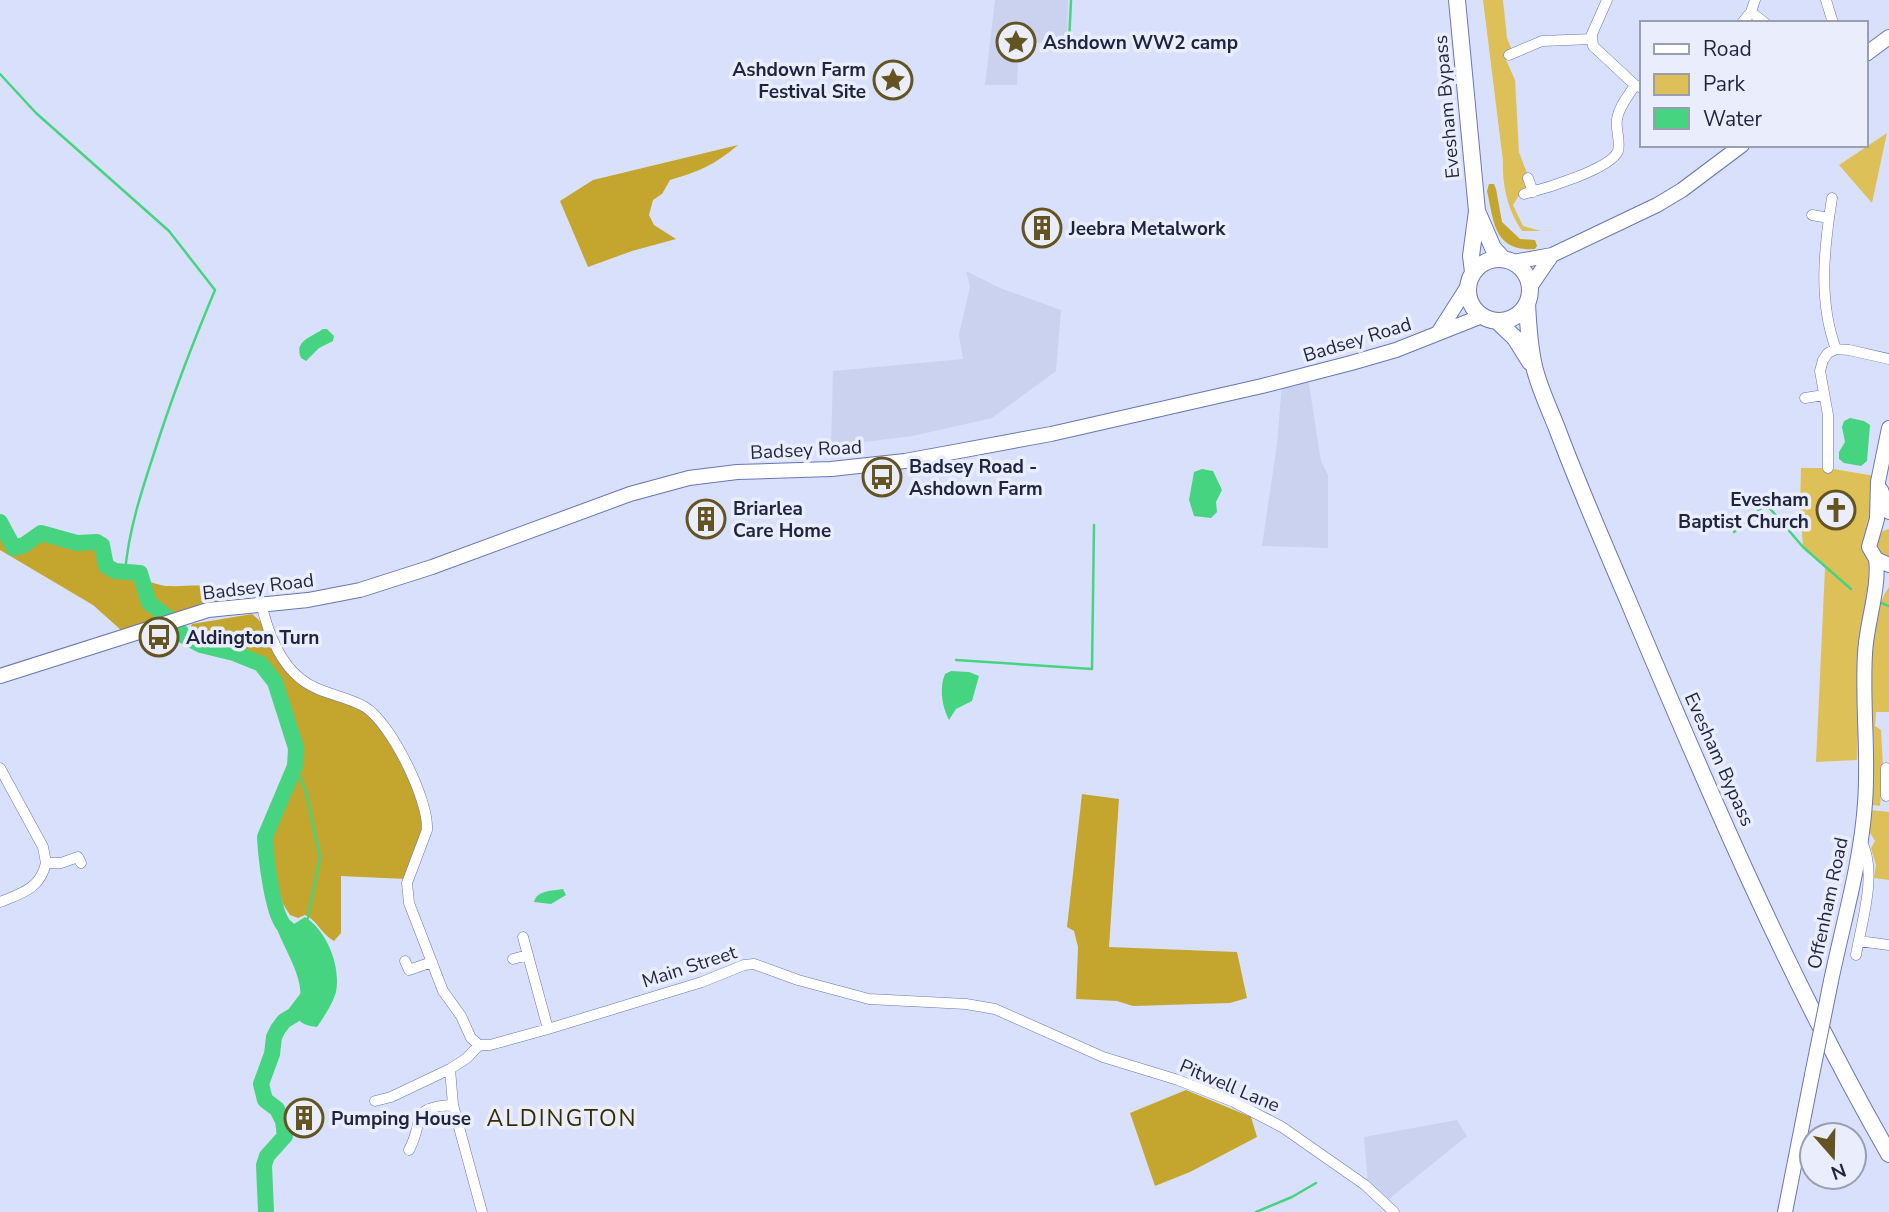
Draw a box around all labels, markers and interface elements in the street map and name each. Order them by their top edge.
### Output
place icon: Ashdown WW2 camp [995,21,1037,63]
legend [1640,21,1868,147]
place label: Ashdown WW2 camp [1043,30,1238,56]
street label: Evesham Bypass [1428,34,1466,180]
text: Road [1703,35,1752,63]
place label: Ashdown Farm Festival Site [732,57,866,105]
place icon: Ashdown Farm Festival Site [872,59,914,101]
text: Park [1703,70,1745,98]
text: Water [1703,105,1762,133]
building icon: Jeebra Metalwork [1021,207,1063,249]
place label: Jeebra Metalwork [1068,216,1226,242]
street label: Badsey Road [1300,311,1415,369]
street label: Badsey Road [749,434,863,466]
place label: Badsey Road - Ashdown Farm [909,454,1043,502]
bus stop icon: Badsey Road - Ashdown Farm [861,456,903,498]
place label: Evesham Baptist Church [1678,487,1809,535]
church icon: Evesham Baptist Church [1815,489,1857,531]
place label: Briarlea Care Home [733,496,831,544]
building icon: Briarlea Care Home [685,498,727,540]
street label: Badsey Road [201,567,315,607]
bus stop icon: Aldington Turn [138,616,180,658]
place label: Aldington Turn [186,625,319,651]
street label: Evesham Bypass [1678,688,1760,830]
street label: Offenham Road [1801,835,1855,971]
street label: Main Street [639,939,740,994]
street label: Pitwell Lane [1175,1053,1284,1119]
building icon: Pumping House [283,1097,325,1139]
district label: ALDINGTON [486,1103,638,1134]
place label: Pumping House [331,1106,471,1132]
north arrow [1798,1121,1868,1191]
text: N [1827,1156,1850,1186]

